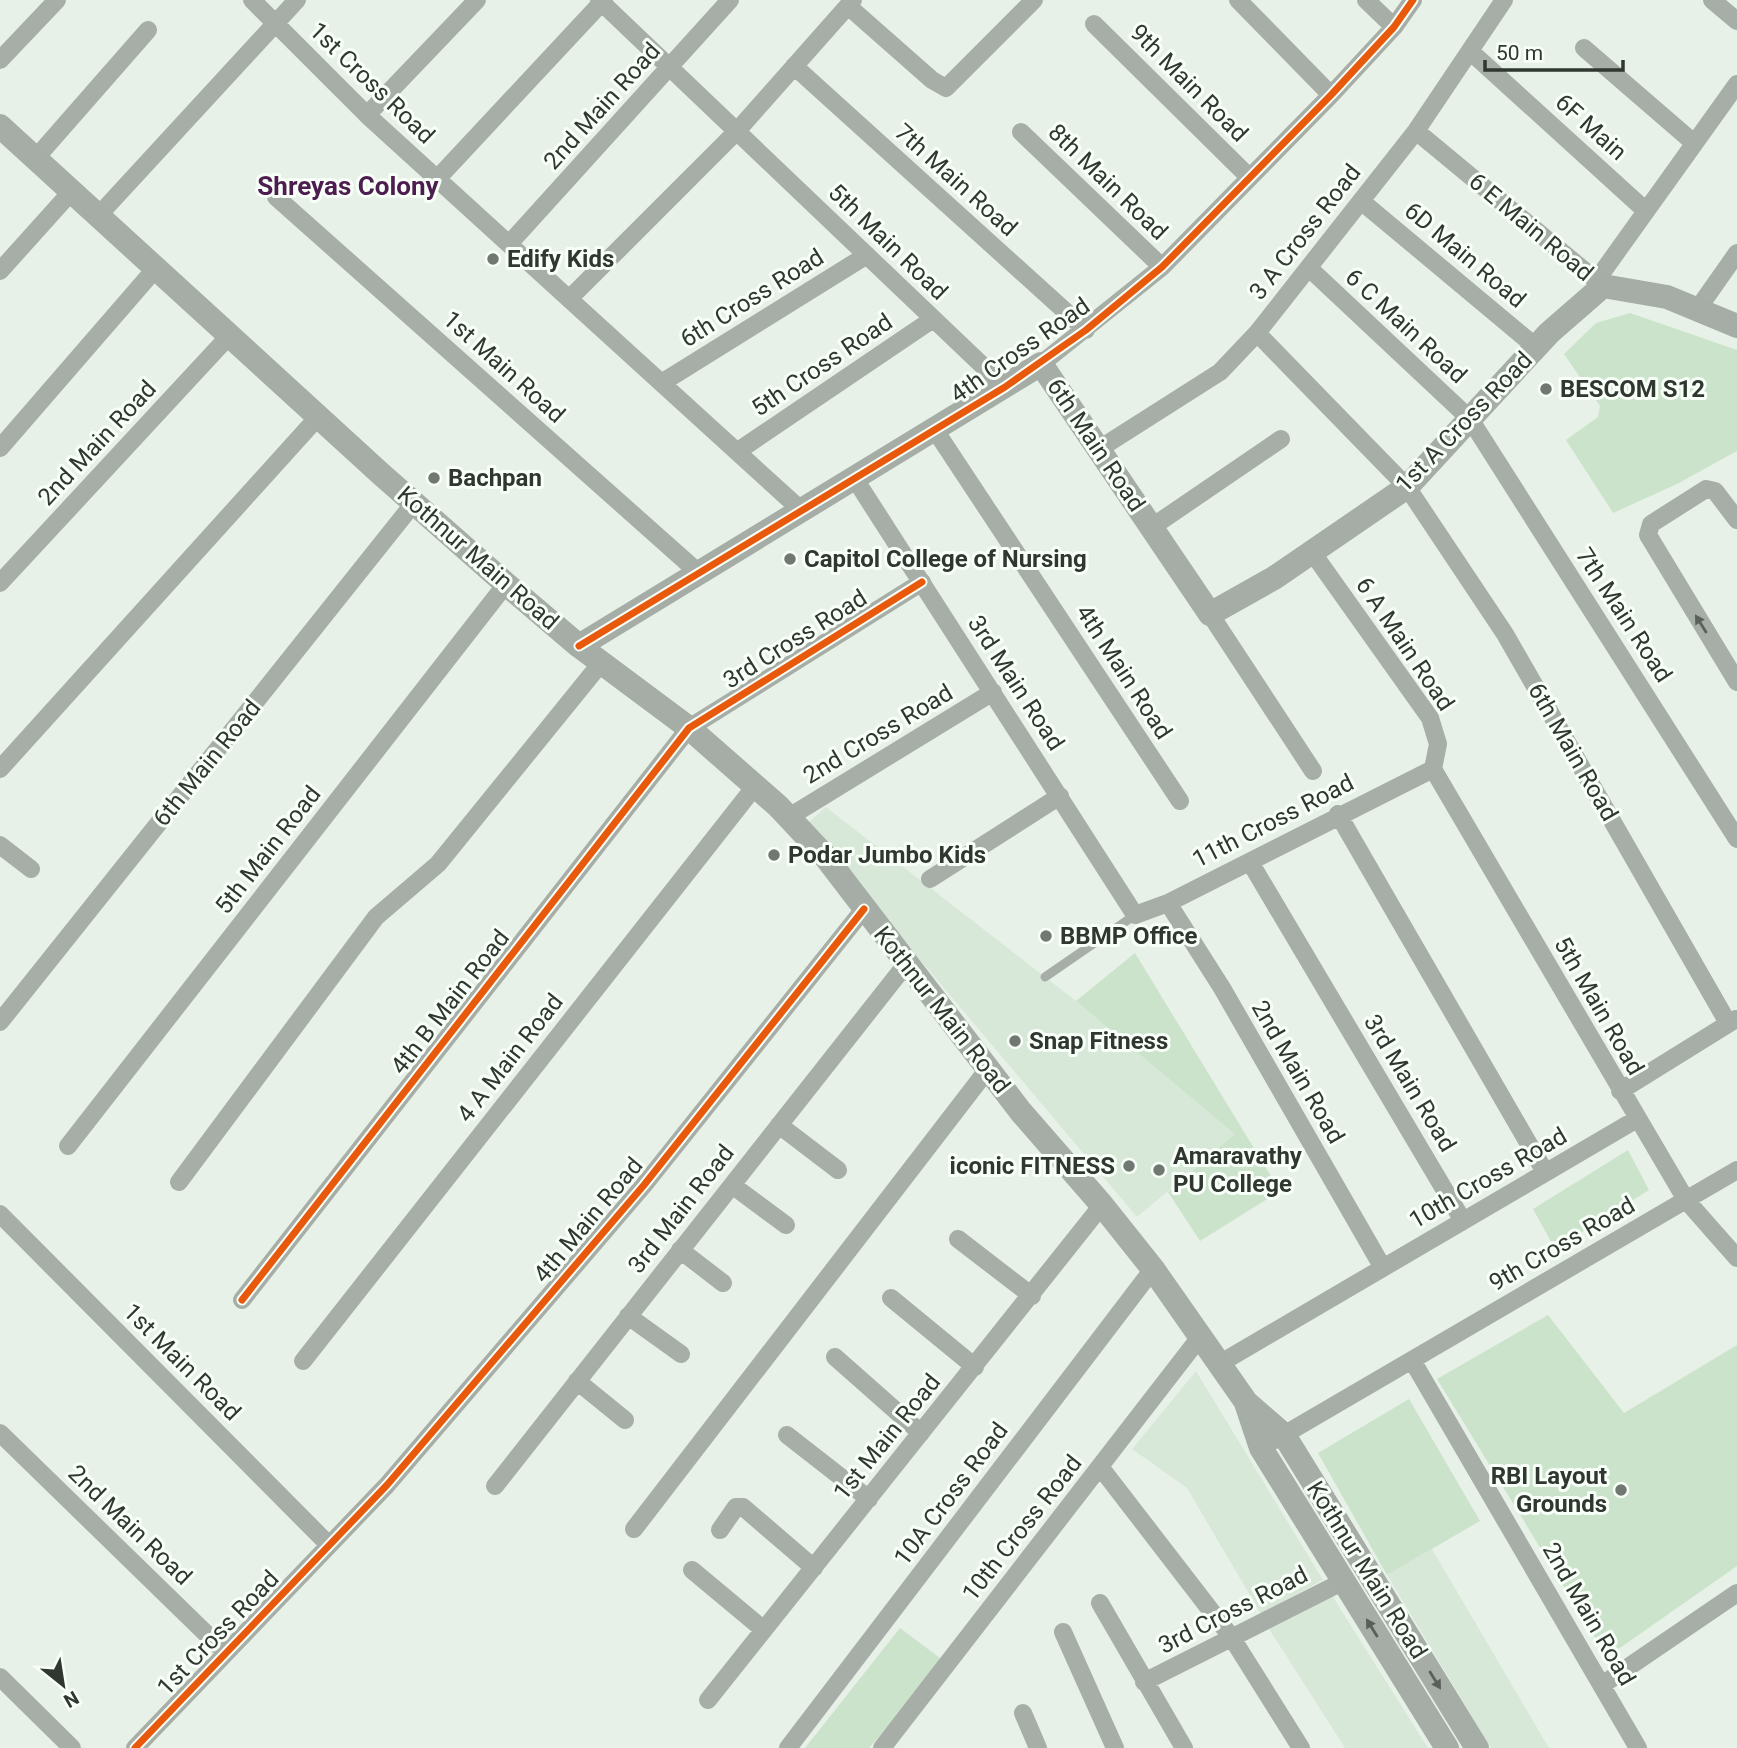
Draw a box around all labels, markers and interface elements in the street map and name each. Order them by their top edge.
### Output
street label: 1st Cross Road [304,16,440,150]
street label: 9th Main Road [1124,18,1254,148]
scale bar [1485,28,1623,72]
street label: 2nd Main Road [538,37,666,175]
text: 50 m [1496,41,1543,65]
street label: 6F Main [1550,88,1632,166]
street label: 7th Main Road [889,118,1023,242]
street label: 8th Main Road [1043,118,1173,246]
street label: 3 A Cross Road [1243,159,1367,305]
street label: 6 E Main Road [1463,167,1599,287]
district label: Shreyas Colony [257,171,440,201]
street label: 5th Main Road [823,178,953,306]
street label: 6D Main Road [1399,196,1531,314]
street label: 6th Cross Road [675,243,829,353]
place label: Edify Kids [507,245,614,273]
marker: Edify Kids [485,251,501,267]
street label: 6 C Main Road [1340,263,1472,389]
street label: 4th Cross Road [945,292,1095,408]
street label: 1st Main Road [437,305,571,429]
street label: 5th Cross Road [746,308,898,422]
street label: 1st A Cross Road [1390,346,1538,498]
street label: 6th Main Road [1041,373,1151,517]
street label: 2nd Main Road [32,375,162,511]
place label: BESCOM S12 [1560,375,1705,403]
marker: BESCOM S12 [1538,381,1554,397]
place label: Bachpan [448,464,542,492]
marker: Bachpan [426,470,442,486]
street label: Kothnur Main Road [392,480,564,636]
street label: 7th Main Road [1570,543,1678,687]
place label: Capitol College of Nursing [804,545,1087,573]
marker: Capitol College of Nursing [782,551,798,567]
street label: 6 A Main Road [1350,572,1460,716]
street label: 3rd Cross Road [718,584,872,694]
street label: 4th Main Road [1070,600,1178,744]
street label: 3rd Main Road [962,610,1070,756]
one-way arrow [1695,614,1707,633]
street label: 2nd Cross Road [798,678,958,790]
street label: 6th Main Road [1522,678,1624,826]
street label: 6th Main Road [147,694,267,832]
street label: 11th Cross Road [1188,768,1358,874]
street label: 5th Main Road [209,780,327,920]
place label: Podar Jumbo Kids [788,841,986,869]
marker: Podar Jumbo Kids [766,847,782,863]
street label: Kothnur Main Road [868,921,1016,1099]
place label: BBMP Office [1060,922,1197,950]
street label: 4th B Main Road [385,924,515,1080]
marker: BBMP Office [1038,928,1054,944]
street label: 5th Main Road [1548,932,1650,1080]
street label: 4 A Main Road [451,988,569,1128]
street label: 2nd Main Road [1246,996,1350,1148]
street label: 3rd Main Road [1358,1009,1462,1157]
place label: Snap Fitness [1029,1027,1168,1055]
marker: Snap Fitness [1007,1033,1023,1049]
street label: 10th Cross Road [1404,1122,1572,1234]
street label: 3rd Main Road [622,1139,740,1279]
place label: Amaravathy PU College [1173,1142,1303,1198]
street label: 4th Main Road [528,1152,648,1288]
place label: iconic FITNESS [950,1152,1115,1180]
marker: iconic FITNESS [1121,1158,1137,1174]
marker: Amaravathy PU College [1151,1162,1167,1178]
street label: 9th Cross Road [1484,1191,1640,1297]
street label: 1st Main Road [118,1298,246,1426]
street label: 1st Main Road [828,1368,946,1506]
street label: 10A Cross Road [888,1417,1014,1571]
street label: 10th Cross Road [956,1450,1088,1606]
street label: 2nd Main Road [63,1459,197,1591]
place label: RBI Layout Grounds [1491,1462,1607,1518]
street label: Kothnur Main Road [1301,1476,1433,1664]
marker: RBI Layout Grounds [1613,1482,1629,1498]
street label: 2nd Main Road [1537,1538,1641,1690]
street label: 3rd Cross Road [1154,1560,1312,1660]
street label: 1st Cross Road [151,1565,285,1701]
one-way arrow [1366,1618,1379,1637]
north arrow [28,1650,98,1720]
one-way arrow [1428,1670,1441,1689]
text: N [60,1686,83,1713]

